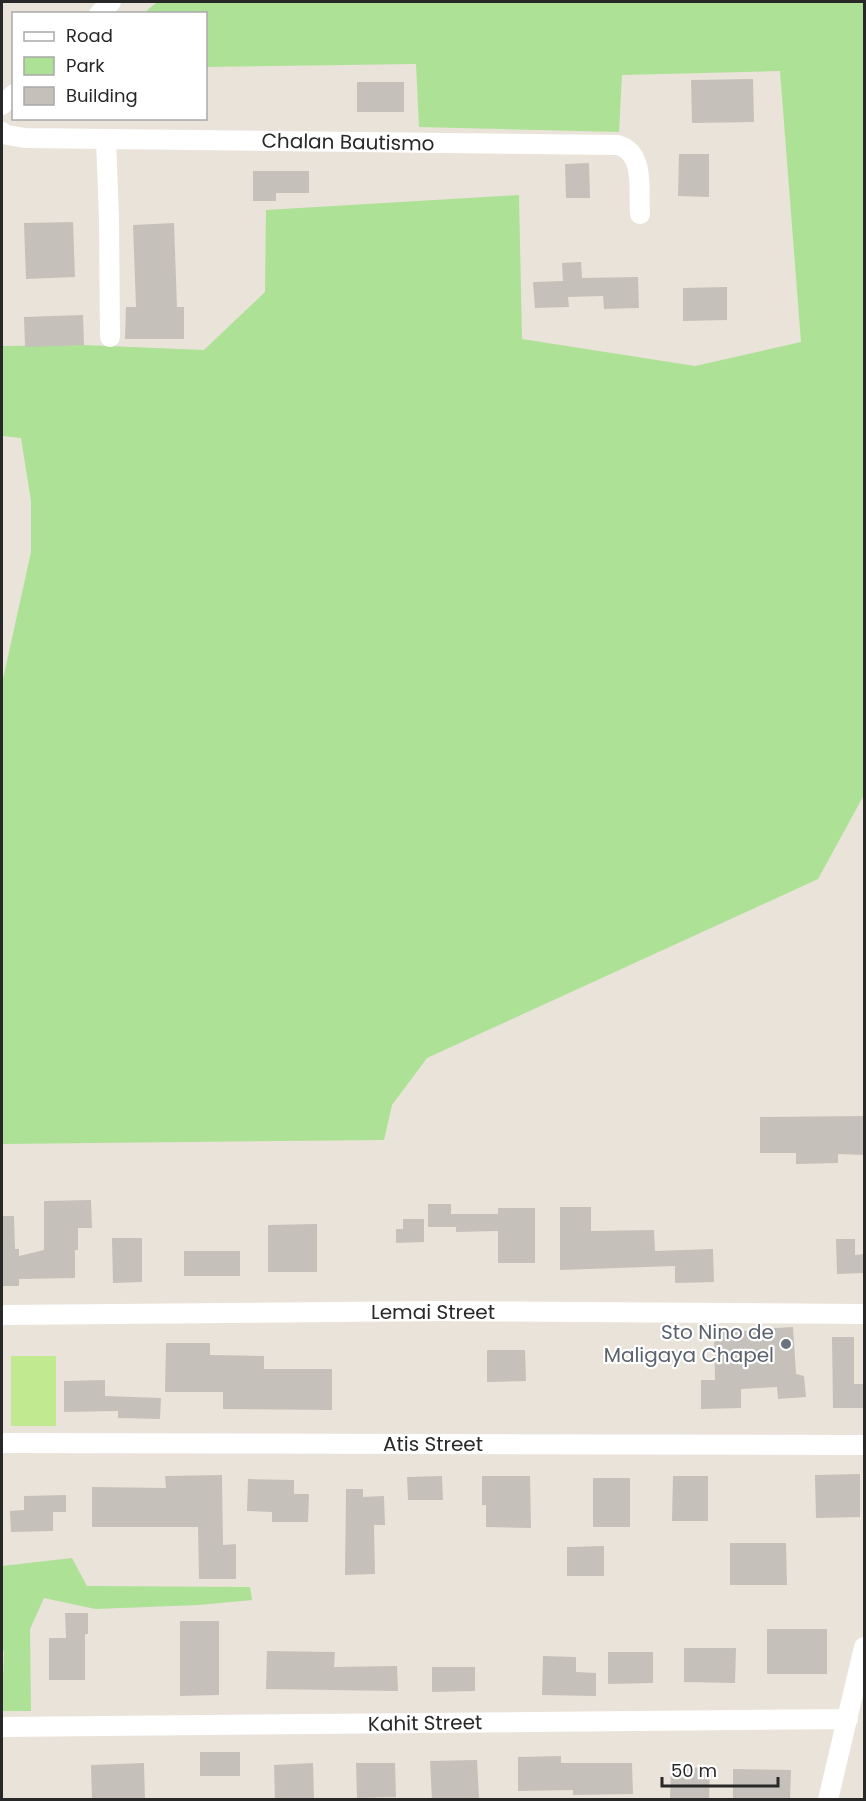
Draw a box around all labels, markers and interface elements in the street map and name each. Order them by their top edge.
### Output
legend [12,12,207,120]
text: Road [66,23,113,48]
text: Park [66,53,105,78]
text: Building [66,83,138,108]
street label: Chalan Bautismo [261,126,435,158]
street label: Lemai Street [371,1298,495,1326]
place label: Sto Nino de Maligaya Chapel [604,1318,774,1369]
marker: Sto Nino de Maligaya Chapel [779,1337,793,1351]
street label: Atis Street [383,1430,483,1458]
street label: Kahit Street [368,1708,482,1738]
scale bar [662,1750,778,1788]
text: 50 m [671,1758,717,1783]

